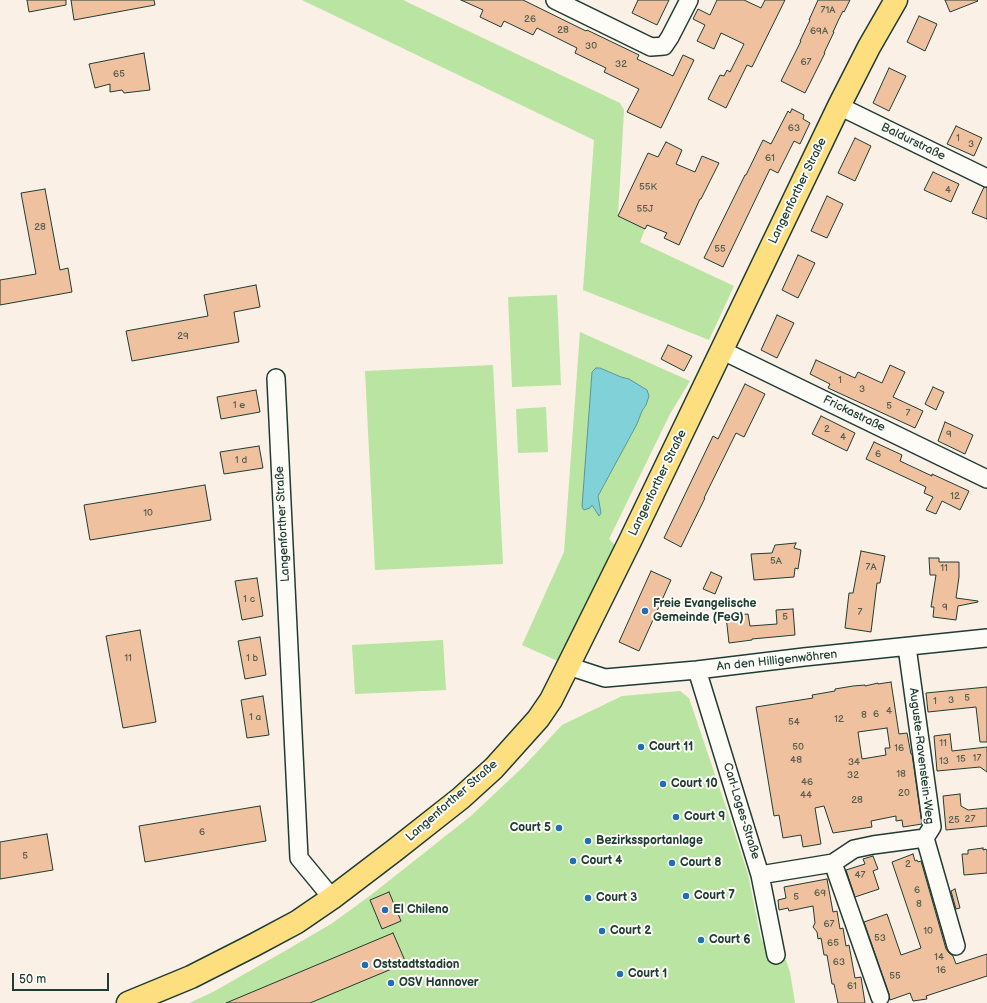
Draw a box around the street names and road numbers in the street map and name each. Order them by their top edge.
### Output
street label: Baldurstraße [878,120,948,164]
street label: Langenforther Straße [766,136,830,246]
street label: Frickastraße [821,393,887,435]
street label: Langenforther Straße [626,428,690,538]
street label: Langenforther Straße [273,466,293,582]
street label: An den Hilligenwöhren [716,648,838,674]
street label: Auguste-Ravenstein-Weg [905,687,937,825]
street label: Langenforther Straße [403,757,501,845]
street label: Carl-Loges-Straße [719,761,763,861]

